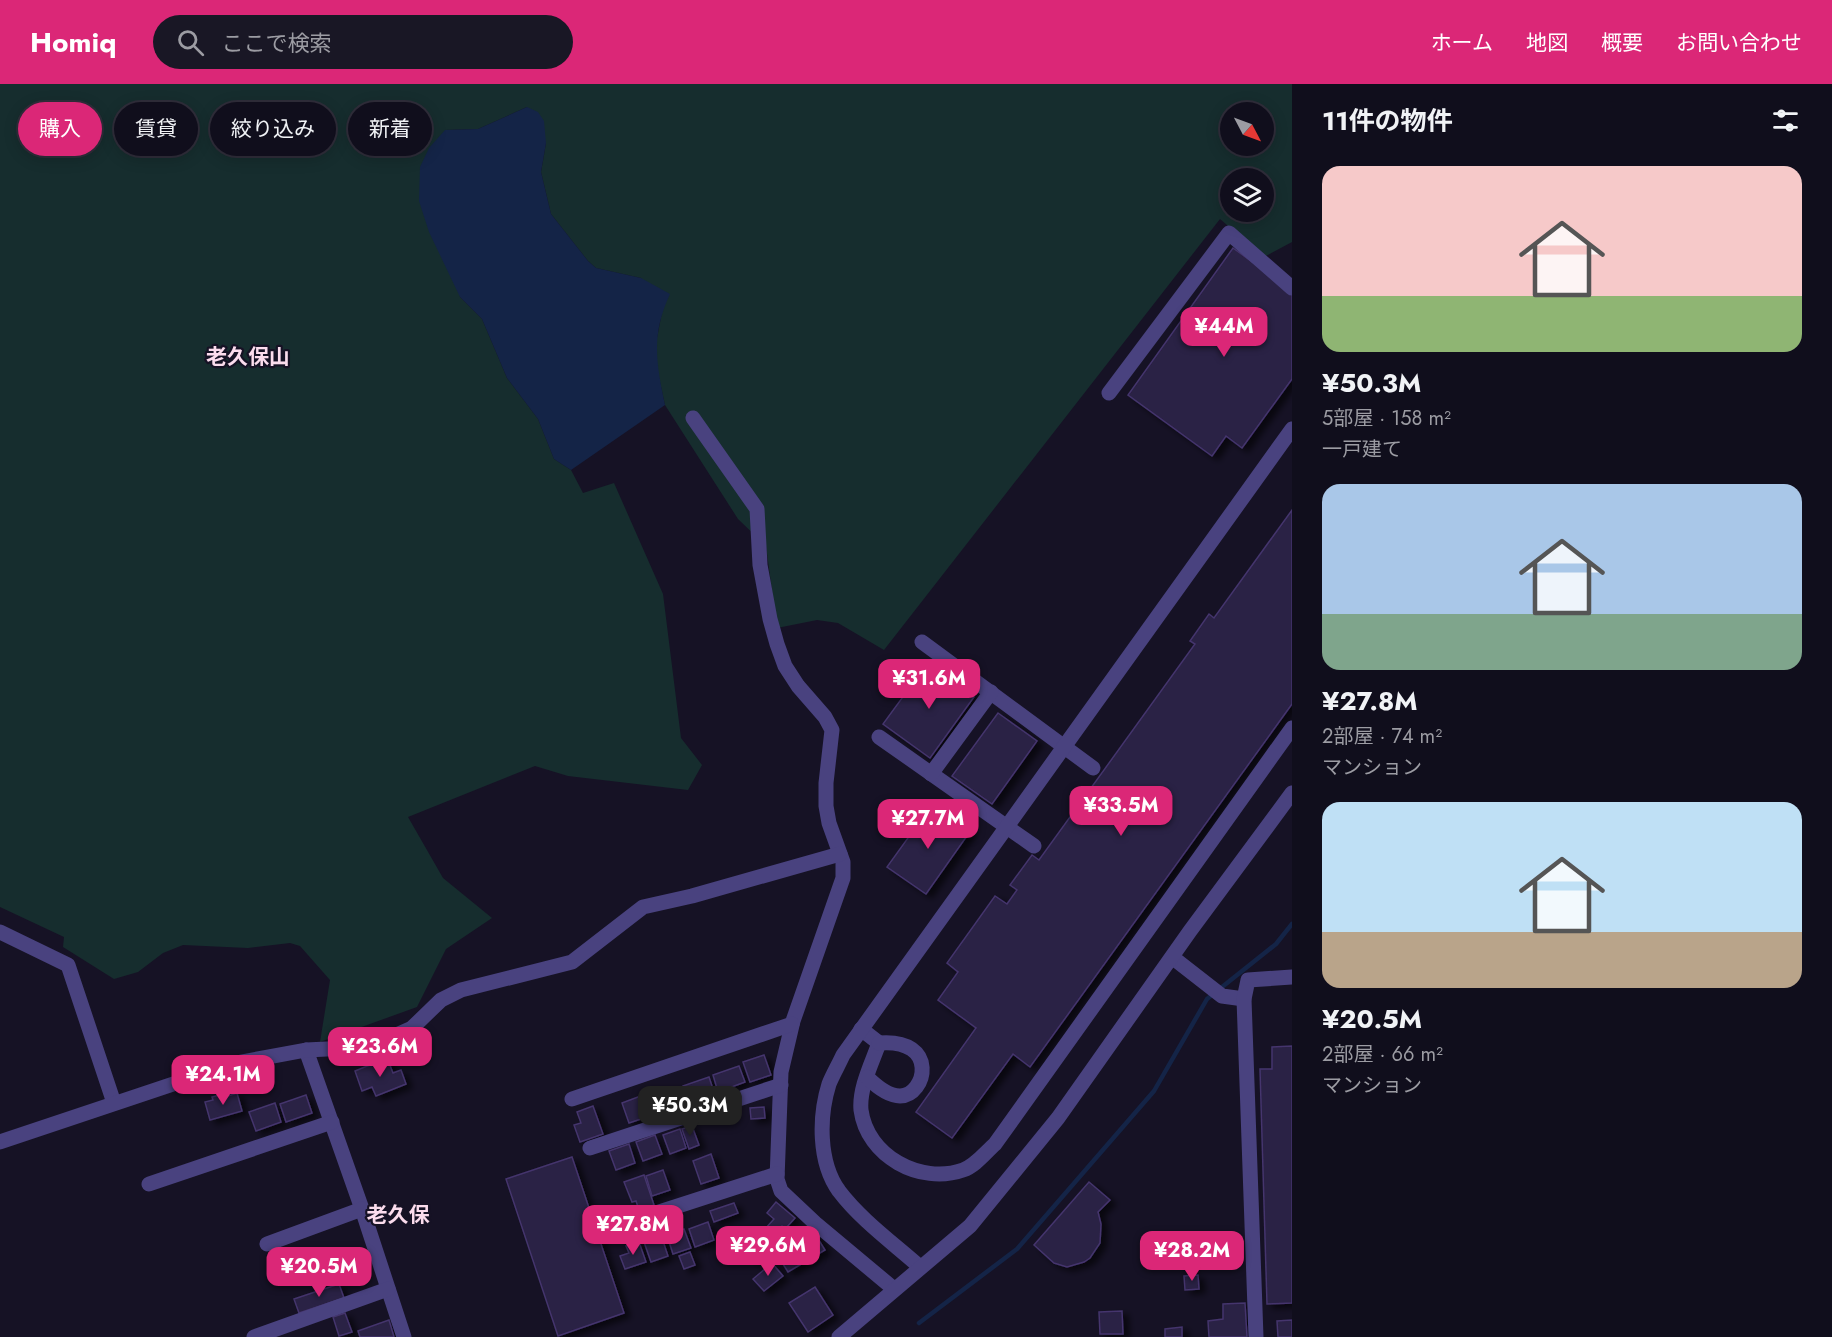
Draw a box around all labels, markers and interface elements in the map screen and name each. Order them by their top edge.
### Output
search box [153,15,573,69]
text: Homiq [30,22,117,63]
icon: search [174,26,207,59]
text: ここで検索 [222,27,332,59]
text: ホーム [1431,28,1493,58]
text: 地図 [1526,28,1568,58]
text: 概要 [1601,28,1643,58]
text: お問い合わせ [1676,28,1802,58]
chip: 購入 [18,102,102,156]
chip: 賃貸 [114,102,198,156]
chip: 絞り込み [210,102,336,156]
chip: 新着 [348,102,432,156]
north arrow [1220,102,1274,156]
map controls [1220,102,1274,222]
text: 11件の物件 [1322,102,1452,140]
icon: filters [1769,104,1802,137]
button: layers [1220,168,1274,222]
icon: home [1508,205,1616,313]
pin: ¥44M [1188,307,1260,358]
text: ¥44M [1194,312,1254,341]
district label: 老久保山 [206,342,290,372]
text: ¥50.3M [1322,364,1421,402]
text: 5部屋 · 158 m² [1322,404,1451,433]
text: 一戸建て [1322,435,1402,464]
icon: home [1508,523,1616,631]
pin: ¥31.6M [880,659,978,710]
text: ¥31.6M [892,664,966,693]
text: ¥27.8M [1322,682,1417,720]
text: 2部屋 · 74 m² [1322,722,1442,751]
text: マンション [1322,753,1422,782]
pin: ¥33.5M [1072,786,1170,837]
text: ¥33.5M [1083,791,1159,820]
pin: ¥27.7M [879,799,977,850]
text: ¥27.7M [892,804,964,833]
icon: home [1508,841,1616,949]
text: ¥20.5M [1322,1000,1422,1038]
pin: ¥23.6M [331,1027,429,1078]
text: ¥23.6M [342,1032,418,1061]
text: 2部屋 · 66 m² [1322,1040,1443,1069]
pin: ¥24.1M [174,1055,272,1106]
text: ¥24.1M [186,1060,260,1089]
text: マンション [1322,1071,1422,1100]
pin: ¥50.3M [641,1086,739,1137]
text: ¥50.3M [652,1091,728,1120]
district label: 老久保 [367,1200,430,1230]
pin: ¥27.8M [584,1205,682,1256]
text: ¥27.8M [596,1210,670,1239]
pin: ¥29.6M [719,1226,817,1277]
text: ¥29.6M [730,1231,806,1260]
pin: ¥28.2M [1143,1231,1241,1282]
text: ¥28.2M [1154,1236,1230,1265]
pin: ¥20.5M [270,1247,368,1298]
text: ¥20.5M [281,1252,357,1281]

